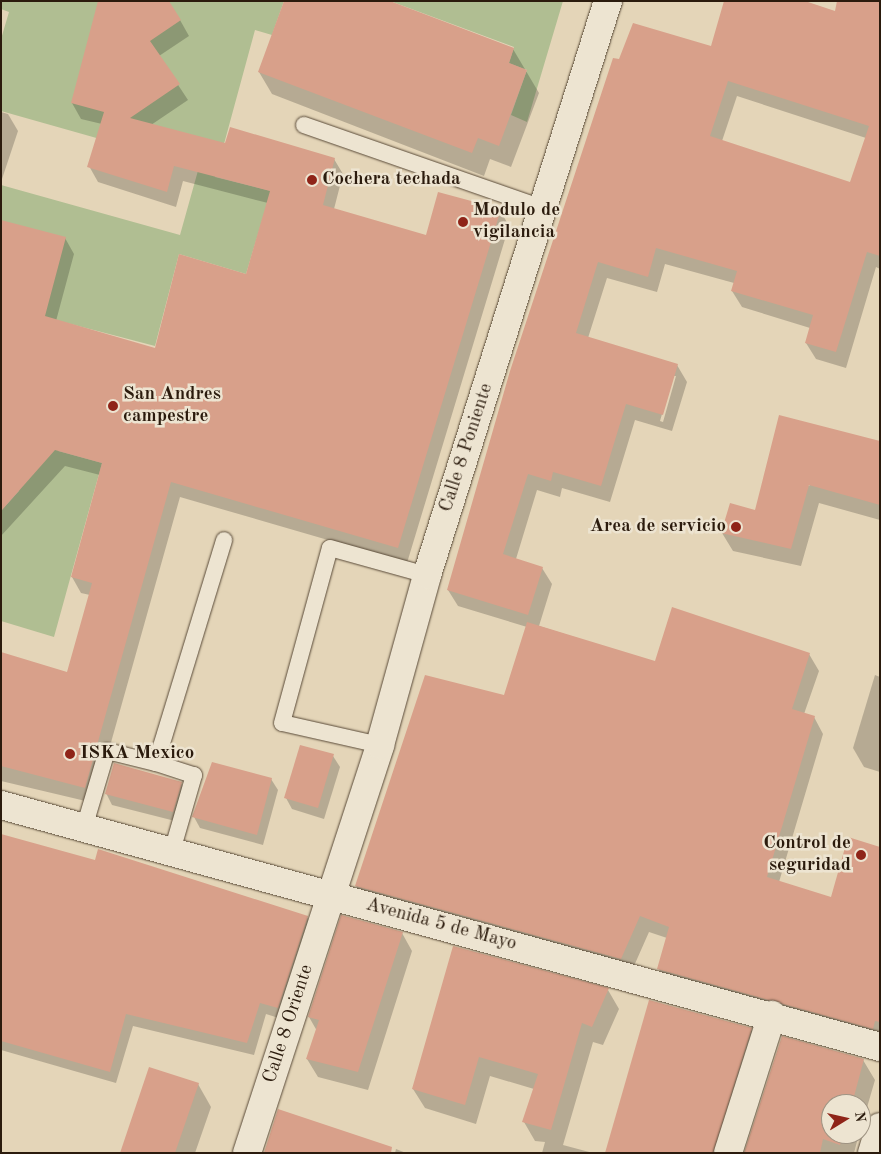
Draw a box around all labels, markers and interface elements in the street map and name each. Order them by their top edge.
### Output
place label: Cochera techada [322,169,461,191]
marker: Cochera techada [306,174,318,186]
place label: Modulo de vigilancia [473,200,560,244]
marker: Modulo de vigilancia [457,216,469,228]
street label: Calle 8 Poniente [435,381,499,515]
place label: San Andres campestre [123,384,221,428]
marker: San Andres campestre [107,400,119,412]
place label: Area de servicio [590,516,726,538]
marker: Area de servicio [730,521,742,533]
place label: ISKA Mexico [80,743,194,765]
marker: ISKA Mexico [64,748,76,760]
place label: Control de seguridad [763,833,851,877]
marker: Control de seguridad [855,849,867,861]
street label: Avenida 5 de Mayo [363,894,519,956]
street label: Calle 8 Oriente [259,962,319,1086]
north arrow [821,1094,871,1144]
text: N [852,1110,868,1123]

